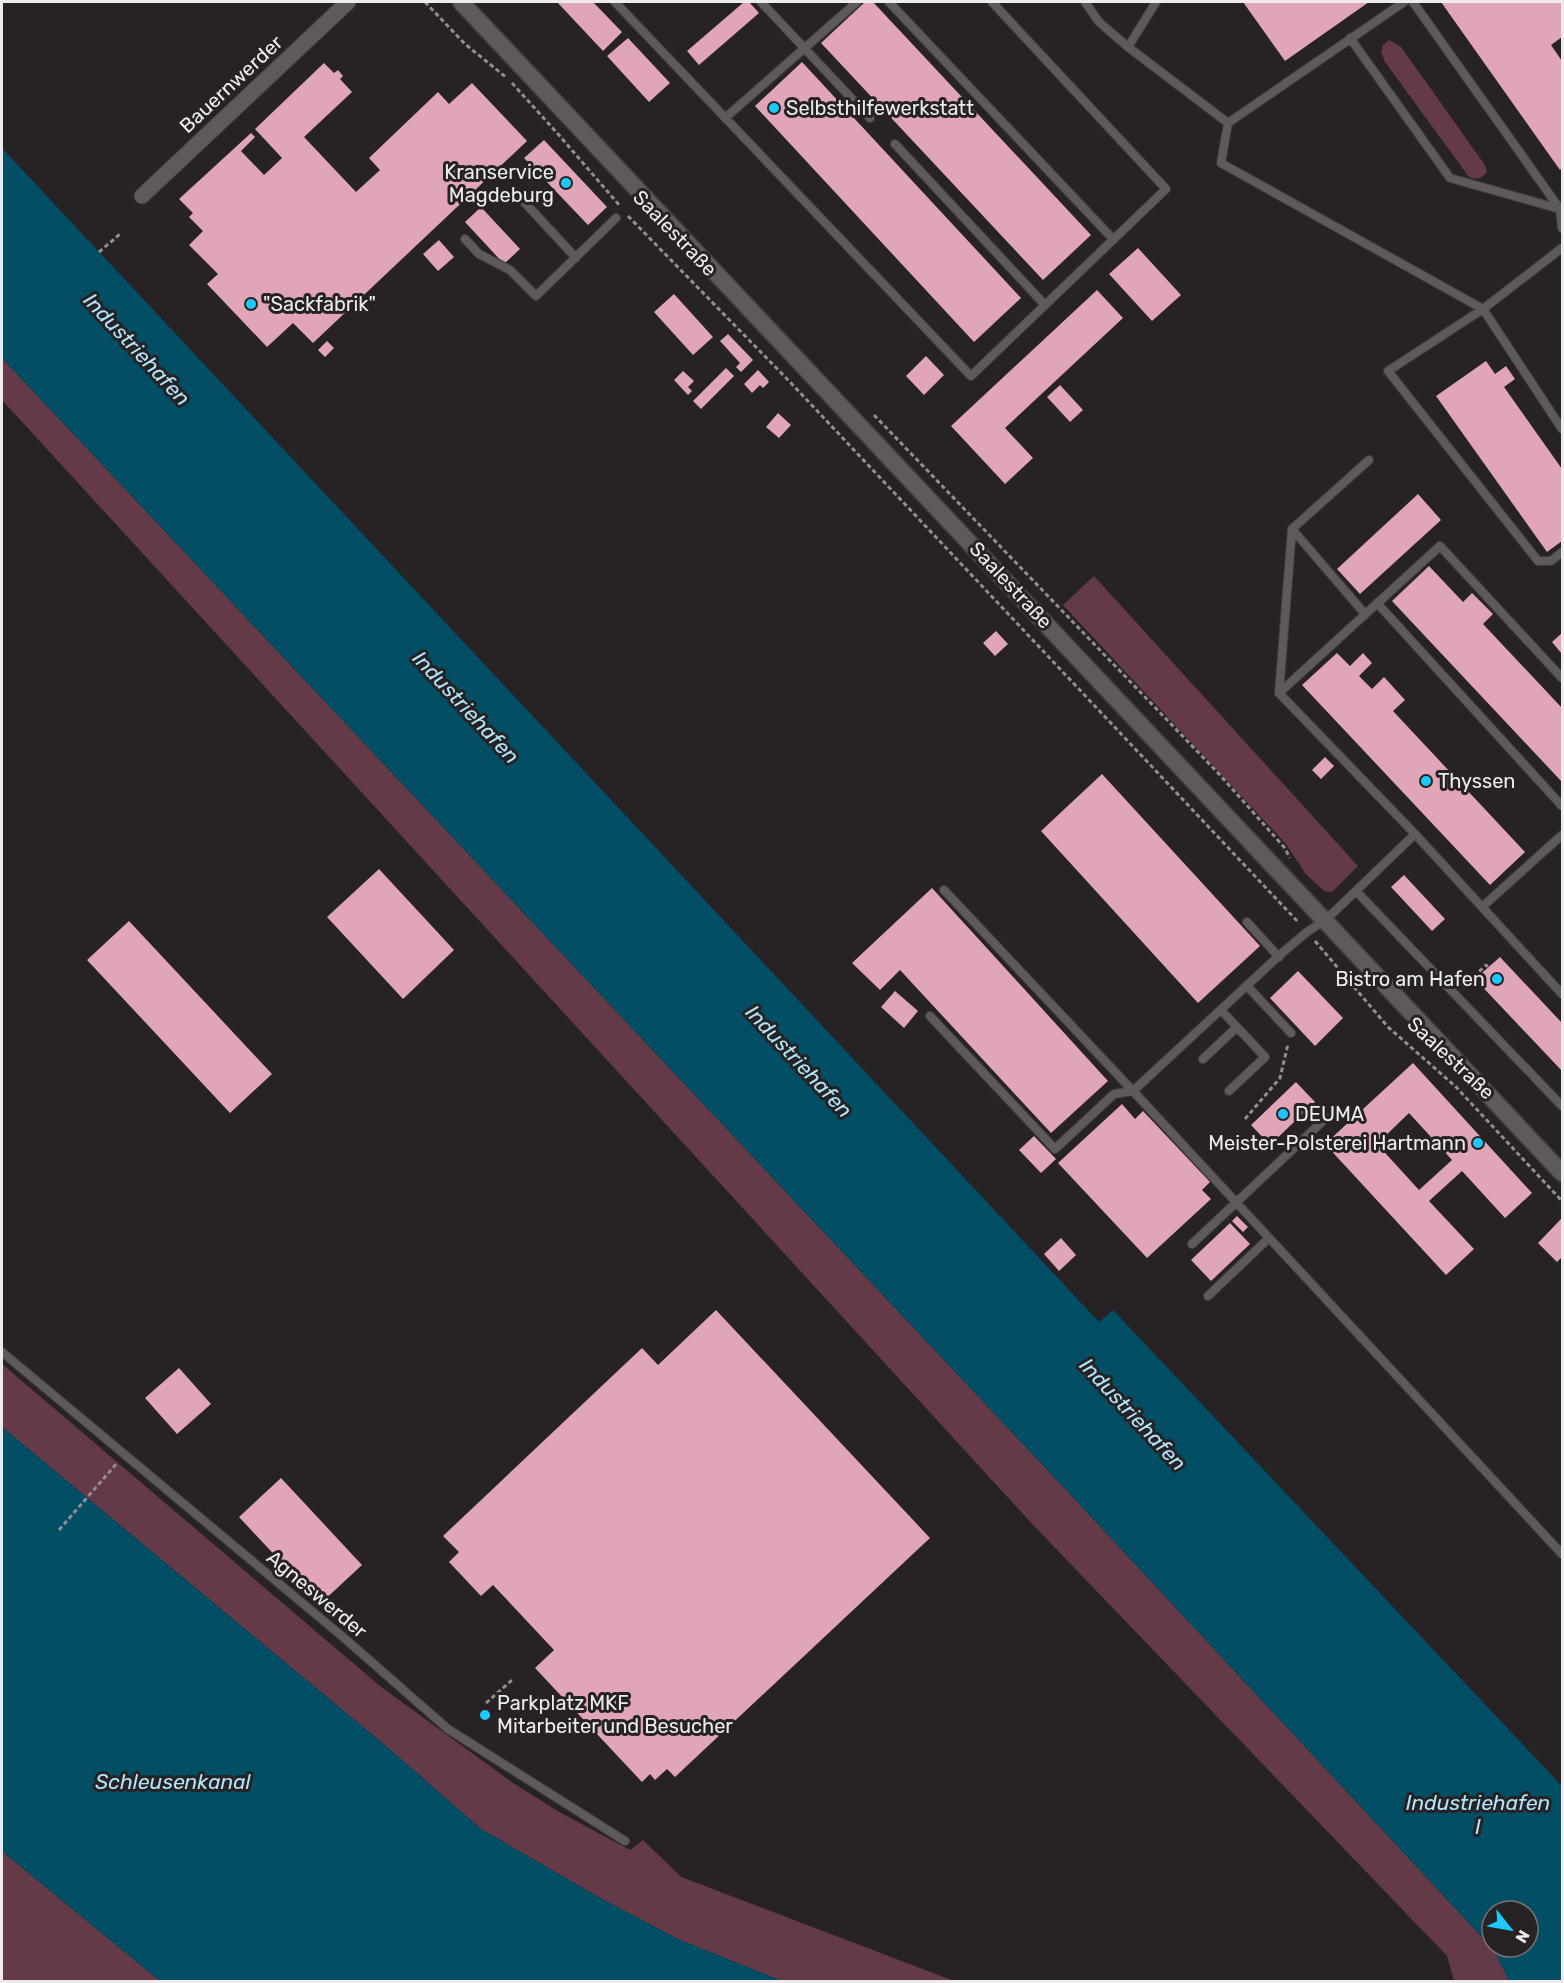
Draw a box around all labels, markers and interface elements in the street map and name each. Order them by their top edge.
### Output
street label: Bauernwerder [174,30,288,138]
place label: Selbsthilfewerkstatt [786,96,974,120]
marker: Selbsthilfewerkstatt [767,101,781,115]
place label: Kranservice Magdeburg [444,160,554,207]
marker: Kranservice Magdeburg [559,176,573,190]
street label: Saalestraße [628,185,722,281]
water label: Industriehafen [79,288,195,410]
place label: "Sackfabrik" [263,292,376,316]
marker: "Sackfabrik" [244,297,258,311]
street label: Saalestraße [965,537,1057,633]
water label: Industriehafen [408,646,524,768]
place label: Thyssen [1438,769,1515,793]
marker: Thyssen [1419,774,1433,788]
place label: Bistro am Hafen [1335,967,1485,991]
marker: Bistro am Hafen [1490,972,1504,986]
water label: Industriehafen [741,1000,857,1122]
street label: Saalestraße [1403,1012,1499,1104]
place label: DEUMA [1295,1102,1364,1126]
marker: DEUMA [1276,1107,1290,1121]
place label: Meister-Polsterei Hartmann [1208,1131,1466,1155]
marker: Meister-Polsterei Hartmann [1471,1136,1485,1150]
water label: Industriehafen [1075,1353,1191,1475]
street label: Agneswerder [262,1545,372,1643]
place label: Parkplatz MKF Mitarbeiter und Besucher [497,1691,733,1738]
marker: Parkplatz MKF Mitarbeiter und Besucher [478,1708,492,1722]
water label: Schleusenkanal [95,1769,252,1794]
water label: Industriehafen I [1406,1790,1550,1839]
north arrow [1480,1899,1540,1959]
text: N [1511,1927,1534,1946]

